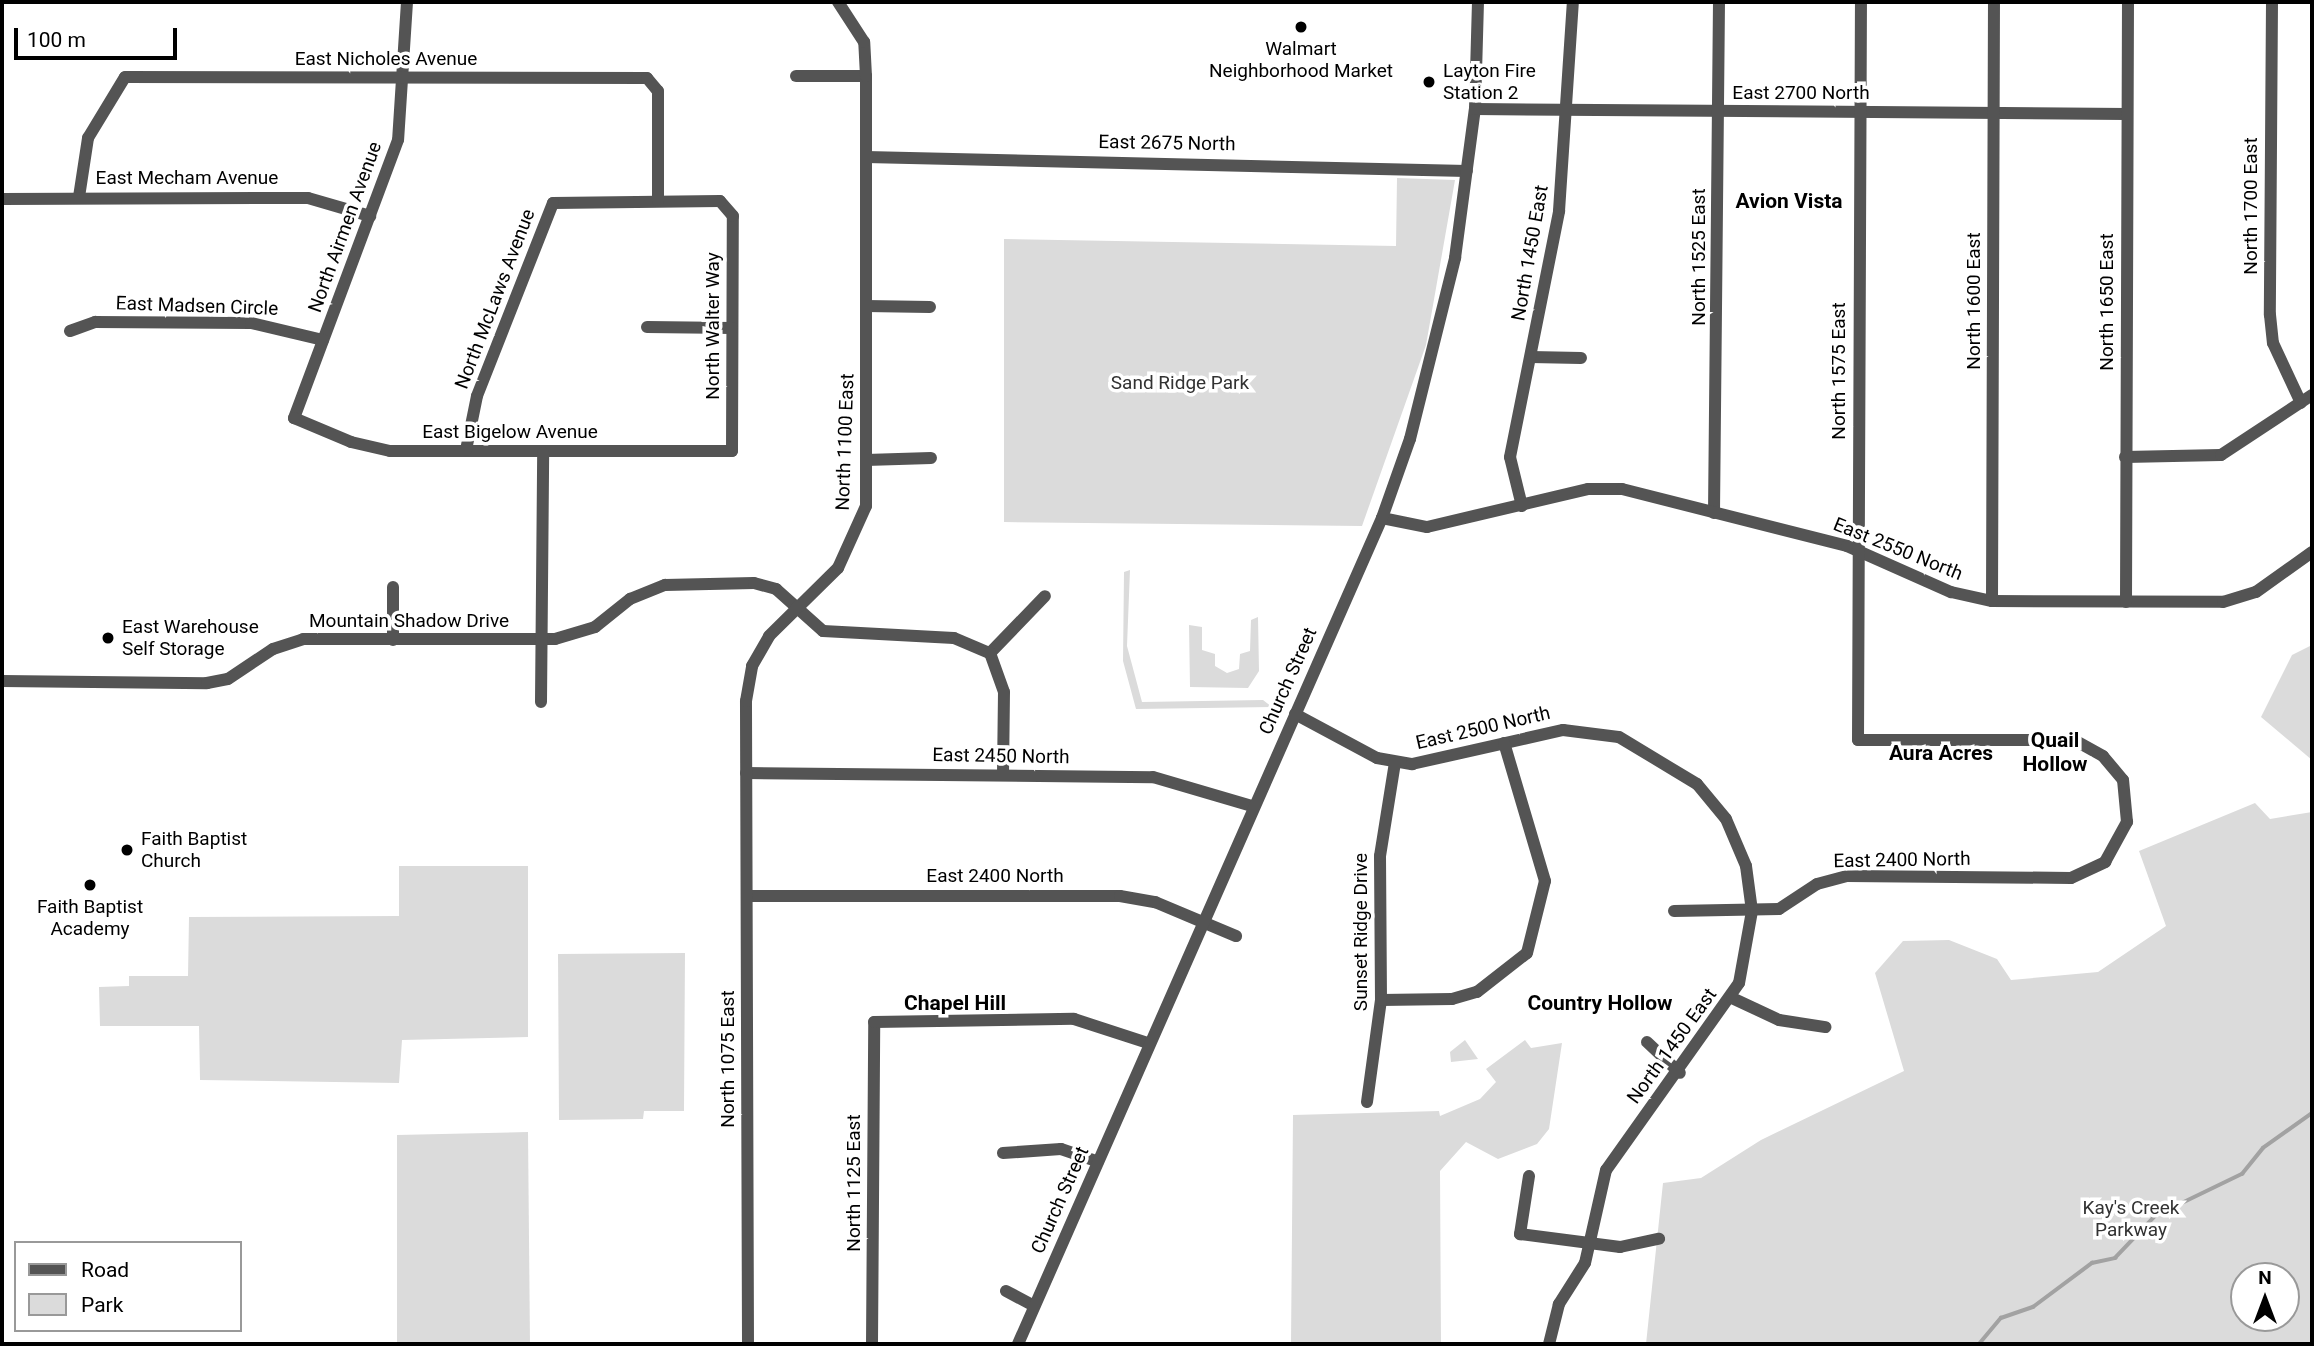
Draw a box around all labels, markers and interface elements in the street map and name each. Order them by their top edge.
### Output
scale bar [18,14,180,58]
marker: Walmart Neighborhood Market [1293,19,1309,35]
text: 100 m [27,28,86,52]
place label: Walmart Neighborhood Market [1209,38,1393,82]
street label: East Nicholes Avenue [295,48,477,70]
place label: Layton Fire Station 2 [1443,60,1536,104]
marker: Layton Fire Station 2 [1421,74,1437,90]
street label: East 2700 North [1732,82,1870,104]
street label: East 2675 North [1098,130,1236,156]
street label: North 1700 East [2240,137,2262,275]
street label: North Airmen Avenue [303,138,387,316]
street label: East Mecham Avenue [96,167,278,189]
street label: North 1450 East [1507,183,1553,323]
street label: North 1525 East [1688,188,1710,326]
district label: Avion Vista [1735,188,1843,214]
street label: North McLaws Avenue [450,206,540,392]
street label: North 1600 East [1963,232,1985,370]
street label: North 1650 East [2096,233,2118,371]
street label: North Walter Way [702,252,724,400]
street label: East Madsen Circle [115,292,279,320]
street label: North 1575 East [1828,302,1850,440]
park label: Sand Ridge Park [1111,372,1249,394]
street label: North 1100 East [831,373,859,511]
street label: East Bigelow Avenue [422,421,598,443]
street label: East 2550 North [1830,513,1966,585]
street label: Mountain Shadow Drive [309,610,509,632]
place label: East Warehouse Self Storage [122,616,259,660]
street label: Church Street [1254,624,1322,738]
marker: East Warehouse Self Storage [100,630,116,646]
street label: East 2500 North [1414,701,1552,755]
district label: Quail Hollow [2022,727,2088,777]
district label: Aura Acres [1889,740,1993,766]
street label: East 2450 North [932,743,1070,769]
place label: Faith Baptist Church [141,828,247,872]
marker: Faith Baptist Church [119,842,135,858]
street label: East 2400 North [1833,847,1971,873]
street label: Sunset Ridge Drive [1350,853,1372,1011]
street label: East 2400 North [926,865,1064,887]
marker: Faith Baptist Academy [82,877,98,893]
place label: Faith Baptist Academy [37,896,143,940]
street label: North 1450 East [1622,984,1722,1108]
street label: North 1075 East [717,990,739,1128]
district label: Chapel Hill [904,990,1006,1016]
district label: Country Hollow [1528,990,1672,1016]
street label: North 1125 East [843,1114,865,1252]
street label: Church Street [1026,1143,1094,1257]
park label: Kay's Creek Parkway [2083,1197,2179,1241]
legend [14,1241,242,1332]
text: Road [81,1258,129,1282]
north arrow [2230,1262,2300,1332]
text: N [2258,1266,2272,1289]
text: Park [81,1293,123,1317]

